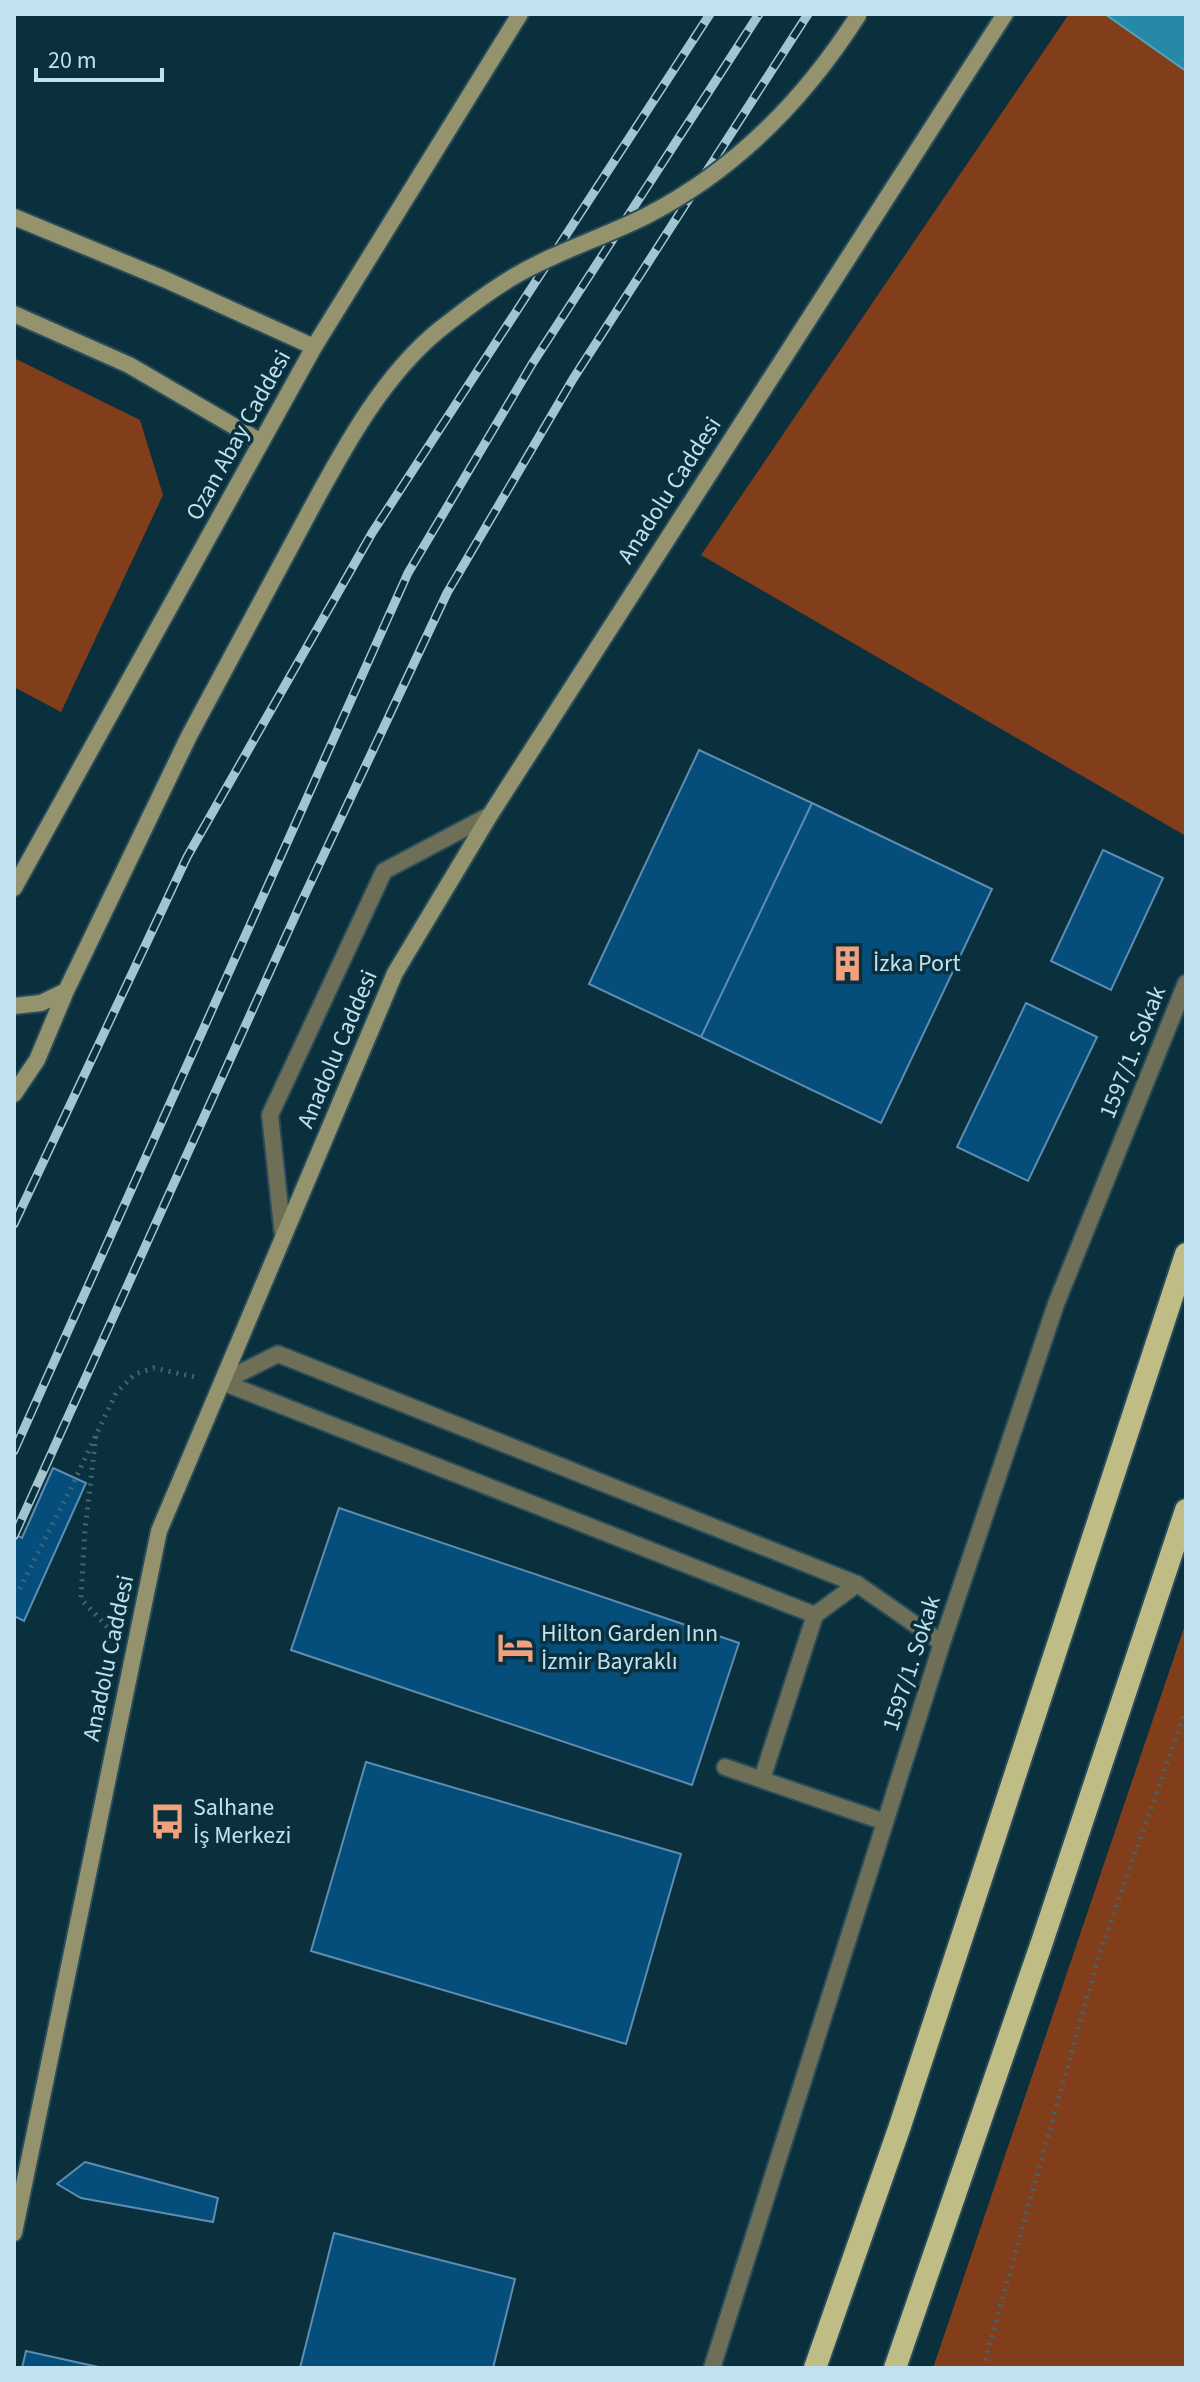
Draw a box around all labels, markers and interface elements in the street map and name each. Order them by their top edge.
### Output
scale bar [36,32,162,82]
text: 20 m [48,43,97,78]
street label: Ozan Abay Caddesi [177,344,300,527]
street label: Anadolu Caddesi [609,410,730,571]
building icon: İzka Port [828,944,866,982]
place label: İzka Port [873,946,961,981]
street label: Anadolu Caddesi [288,965,387,1134]
street label: 1597/1. Sokak [1090,981,1175,1124]
street label: Anadolu Caddesi [74,1572,143,1744]
street label: 1597/1. Sokak [873,1591,950,1735]
place label: Hilton Garden Inn İzmir Bayraklı [541,1616,718,1679]
hotel icon: Hilton Garden Inn İzmir Bayraklı [496,1628,534,1666]
place label: Salhane İş Merkezi [193,1790,291,1853]
bus stop icon: Salhane İş Merkezi [148,1802,186,1840]

